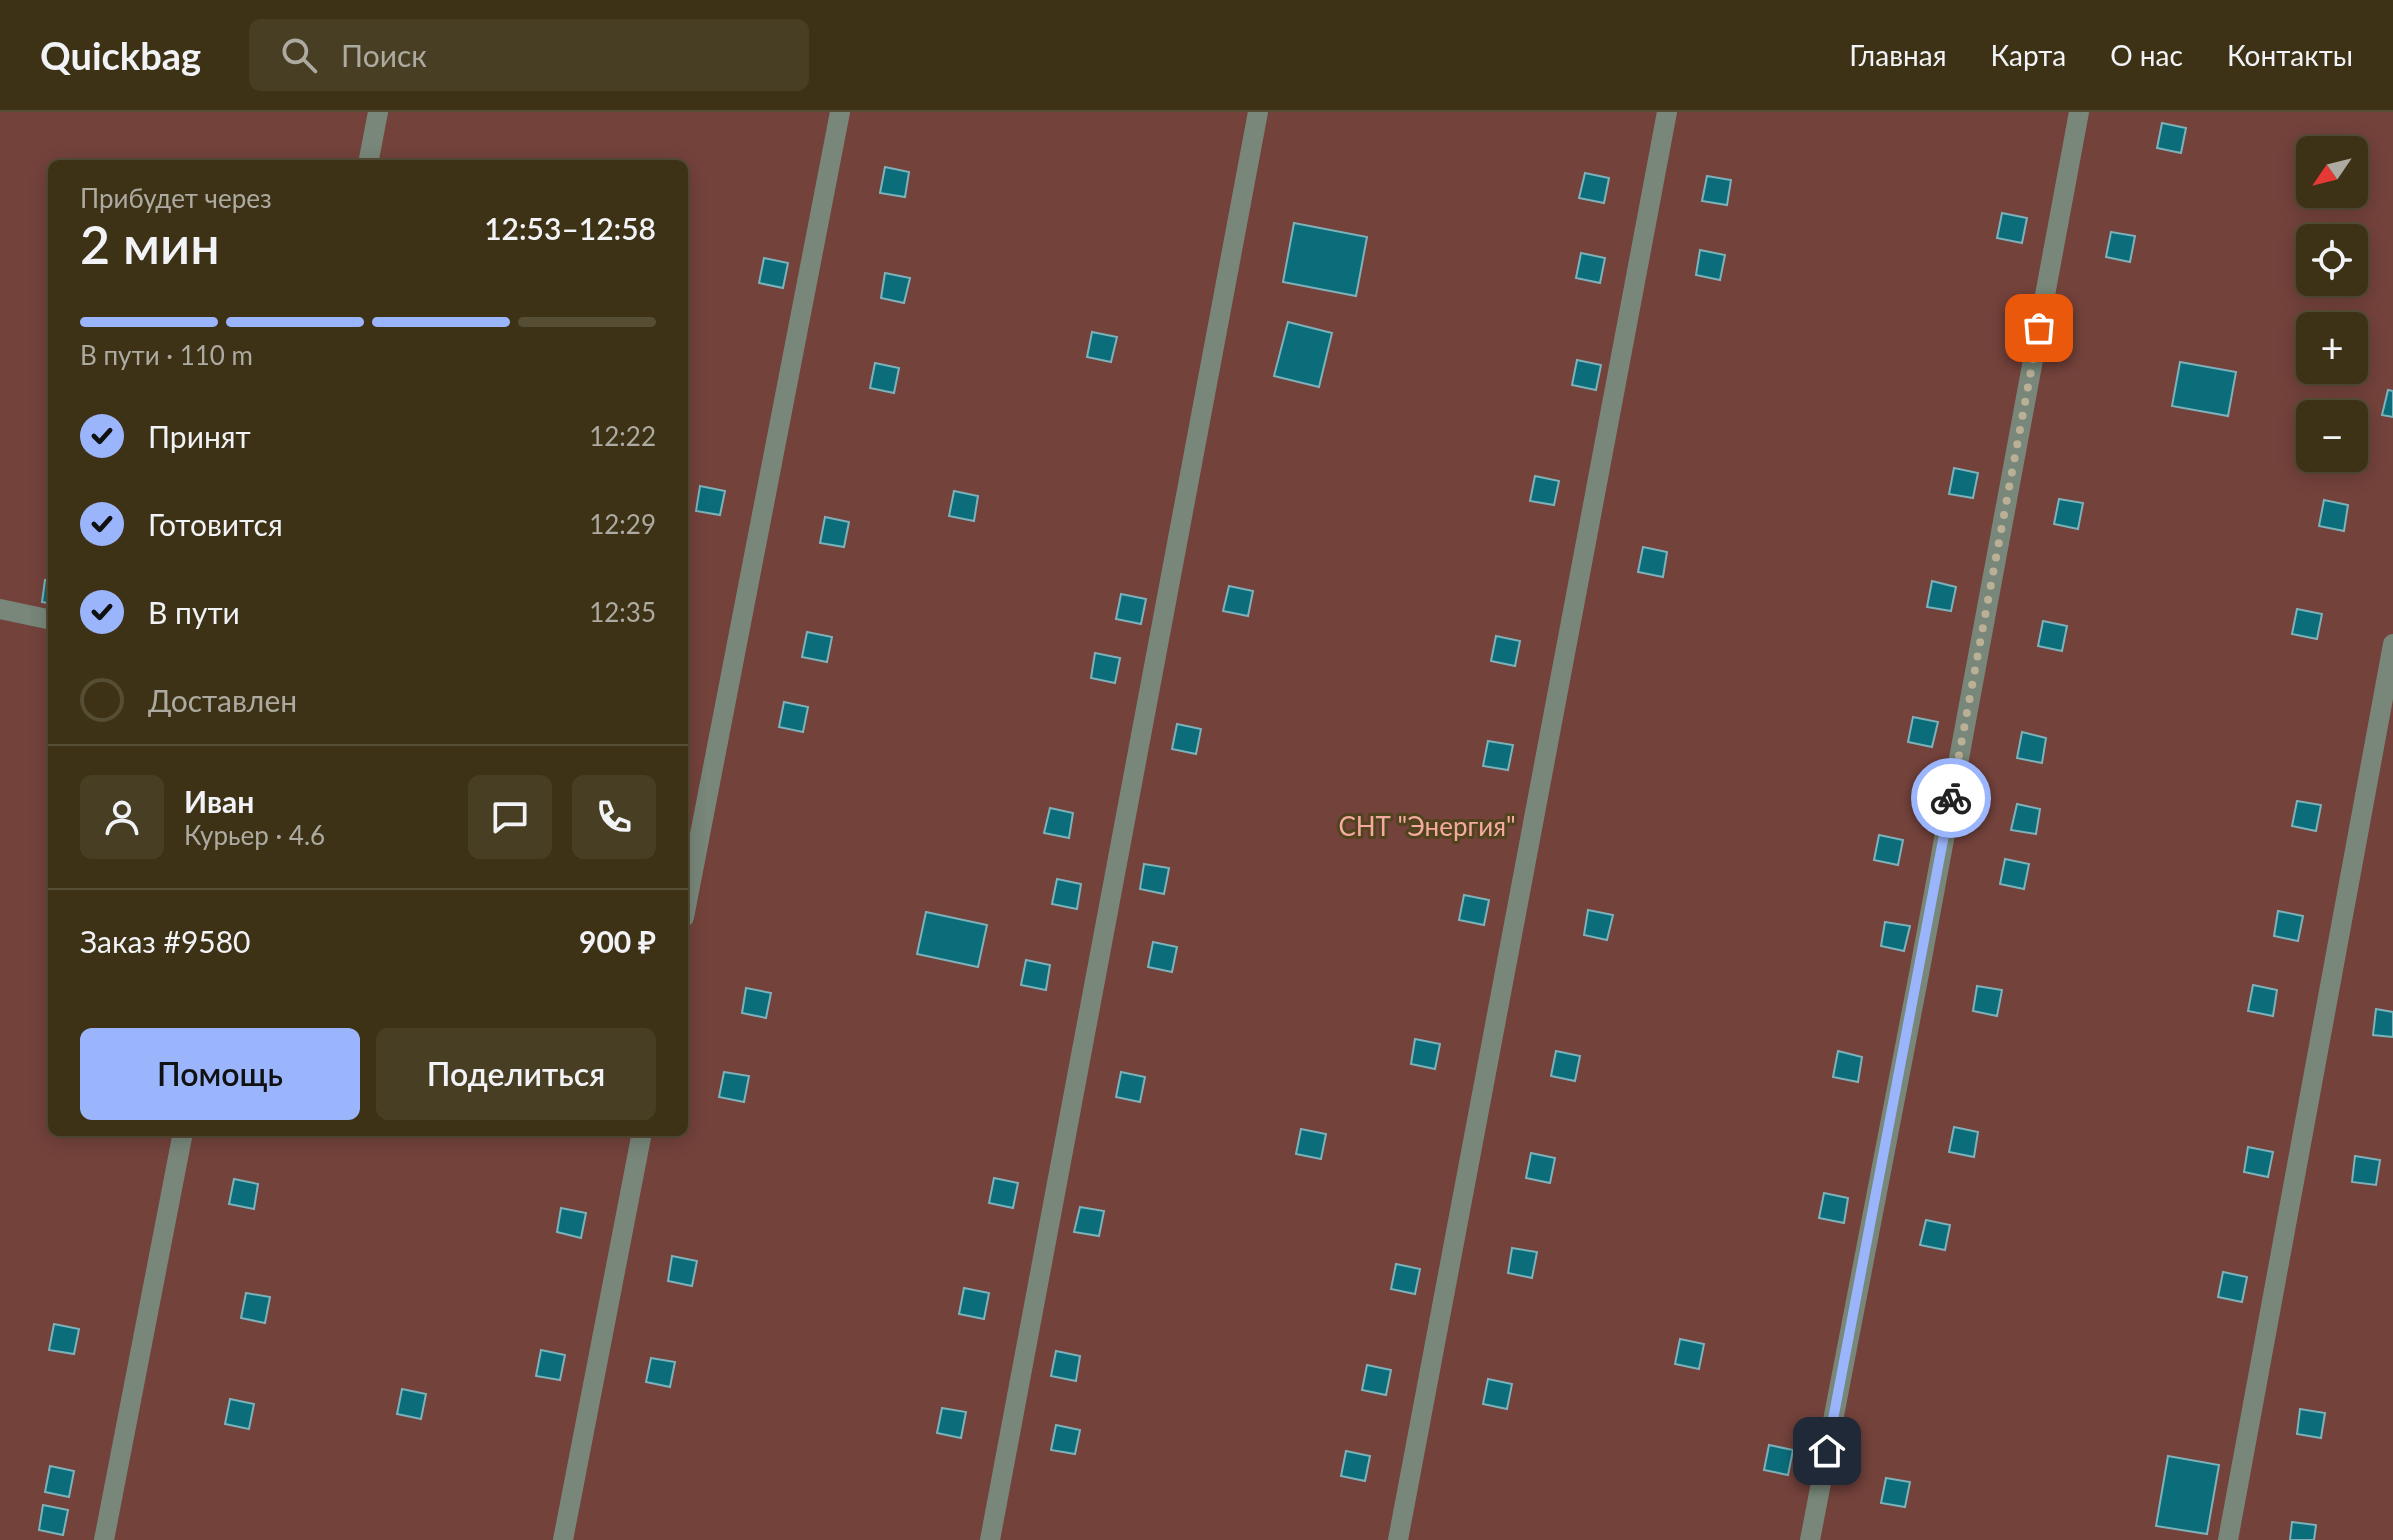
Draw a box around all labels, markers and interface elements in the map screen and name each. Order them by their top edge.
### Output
search box [249,19,809,91]
text: Quickbag [40,32,201,78]
icon: search [277,33,321,77]
text: Поиск [341,37,427,73]
text: Главная [1849,38,1947,72]
text: Карта [1991,38,2066,72]
text: О нас [2110,38,2183,72]
text: Контакты [2227,38,2353,72]
north arrow [2296,136,2368,208]
map controls [2296,136,2368,472]
text: Прибудет через [80,182,272,214]
text: 12:53–12:58 [484,210,656,246]
text: 2 мин [80,213,220,275]
button: locate [2296,224,2368,296]
pin [2005,294,2073,362]
icon: bag [2017,306,2061,350]
button: + [2296,312,2368,384]
text: В пути · 110 m [80,339,253,371]
button: − [2296,400,2368,472]
icon: check [80,414,124,458]
text: Принят [148,418,251,454]
text: 12:22 [589,420,656,452]
icon: check [80,502,124,546]
text: Готовится [148,506,283,542]
text: 12:29 [589,508,656,540]
icon: check [80,590,124,634]
text: В пути [148,594,240,630]
text: 12:35 [589,596,656,628]
text: Доставлен [148,682,297,718]
courier [1911,758,1991,838]
button: person [80,775,164,859]
button: chat [468,775,552,859]
button: phone [572,775,656,859]
icon: bike [1929,776,1973,820]
text: Иван [184,783,254,819]
park label: СНТ "Энергия" [1338,810,1516,842]
text: Курьер · 4.6 [184,819,325,851]
text: Заказ #9580 [80,923,251,959]
text: 900 ₽ [579,923,656,959]
button: Помощь [80,1028,360,1120]
button: Поделиться [376,1028,656,1120]
pin [1793,1417,1861,1485]
icon: home [1805,1429,1849,1473]

